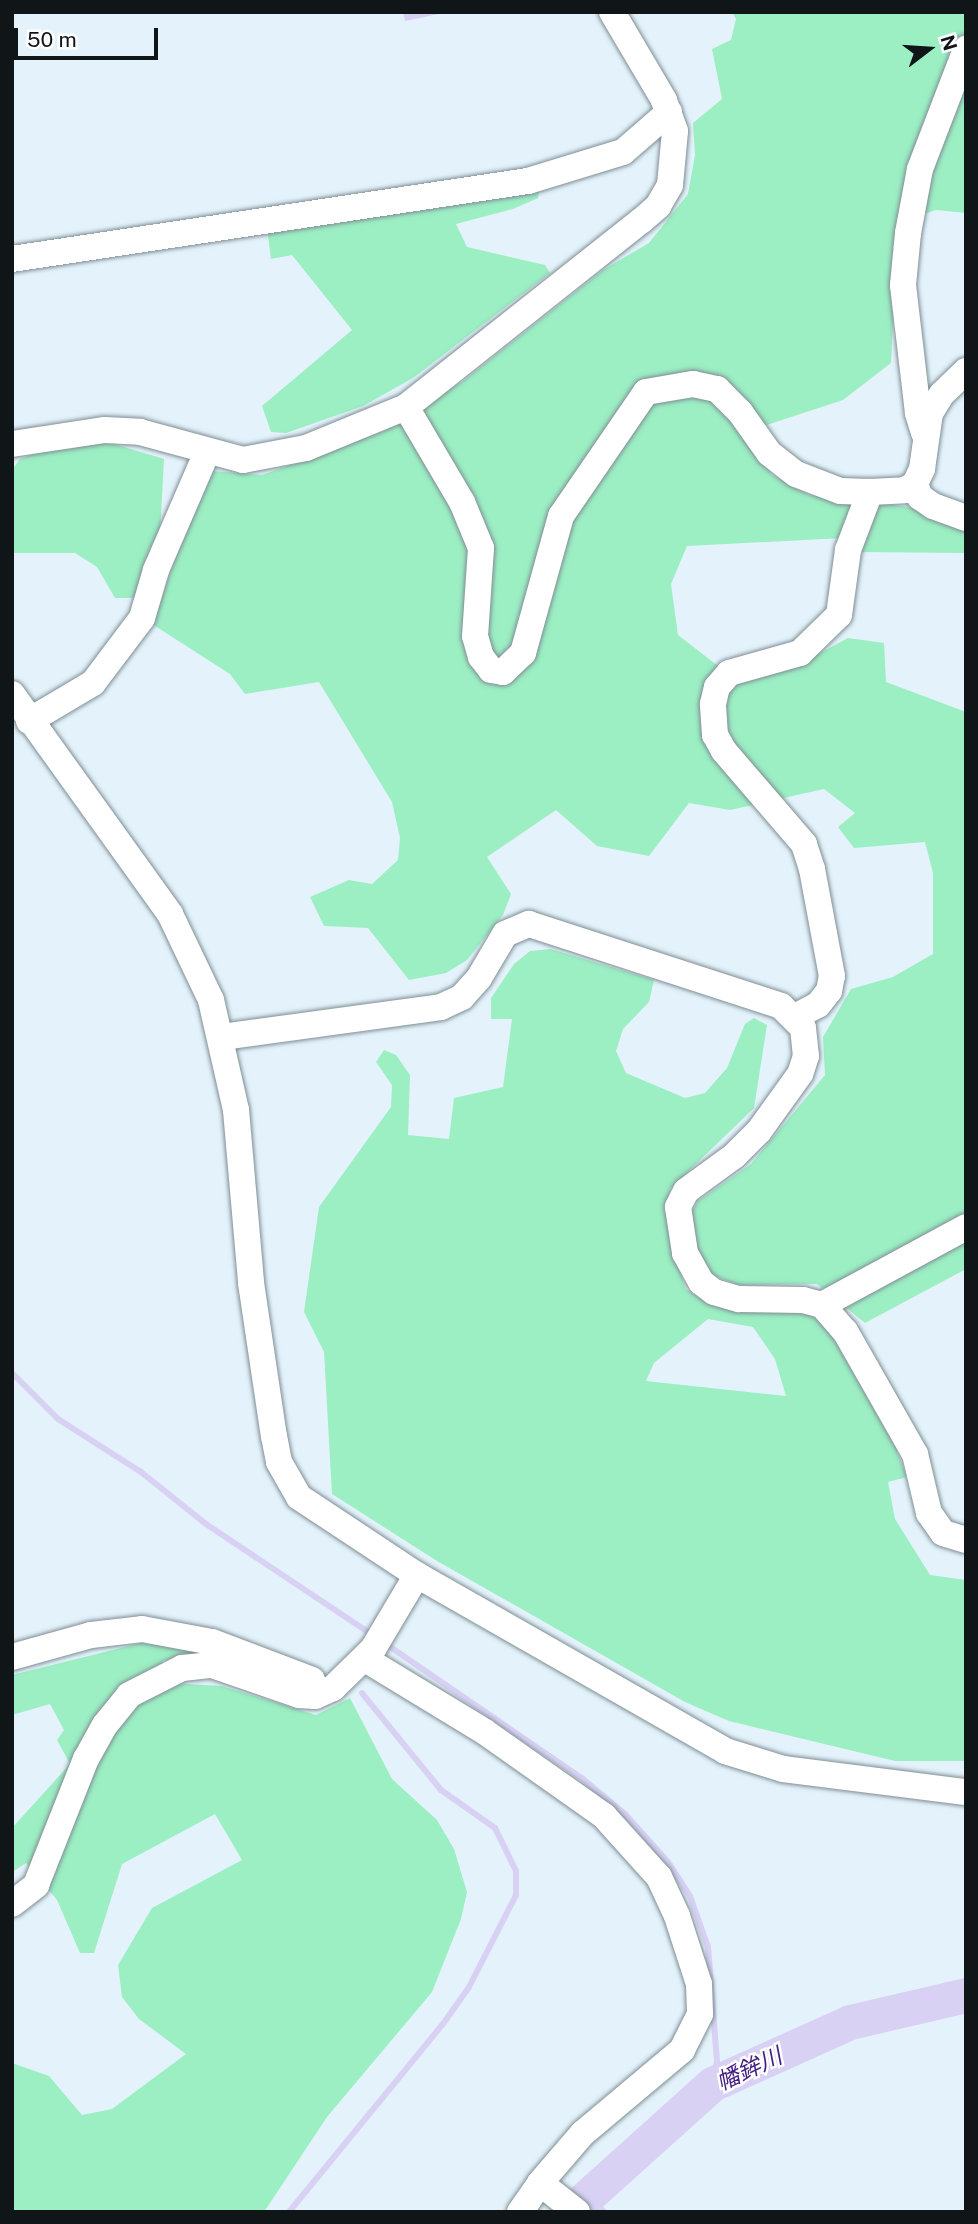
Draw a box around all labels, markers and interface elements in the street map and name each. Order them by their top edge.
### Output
scale bar [18,14,161,58]
north arrow [894,14,964,84]
text: 50 m [27,27,77,52]
text: N [936,33,962,53]
water label: 幡鉾川 [712,2042,786,2096]

